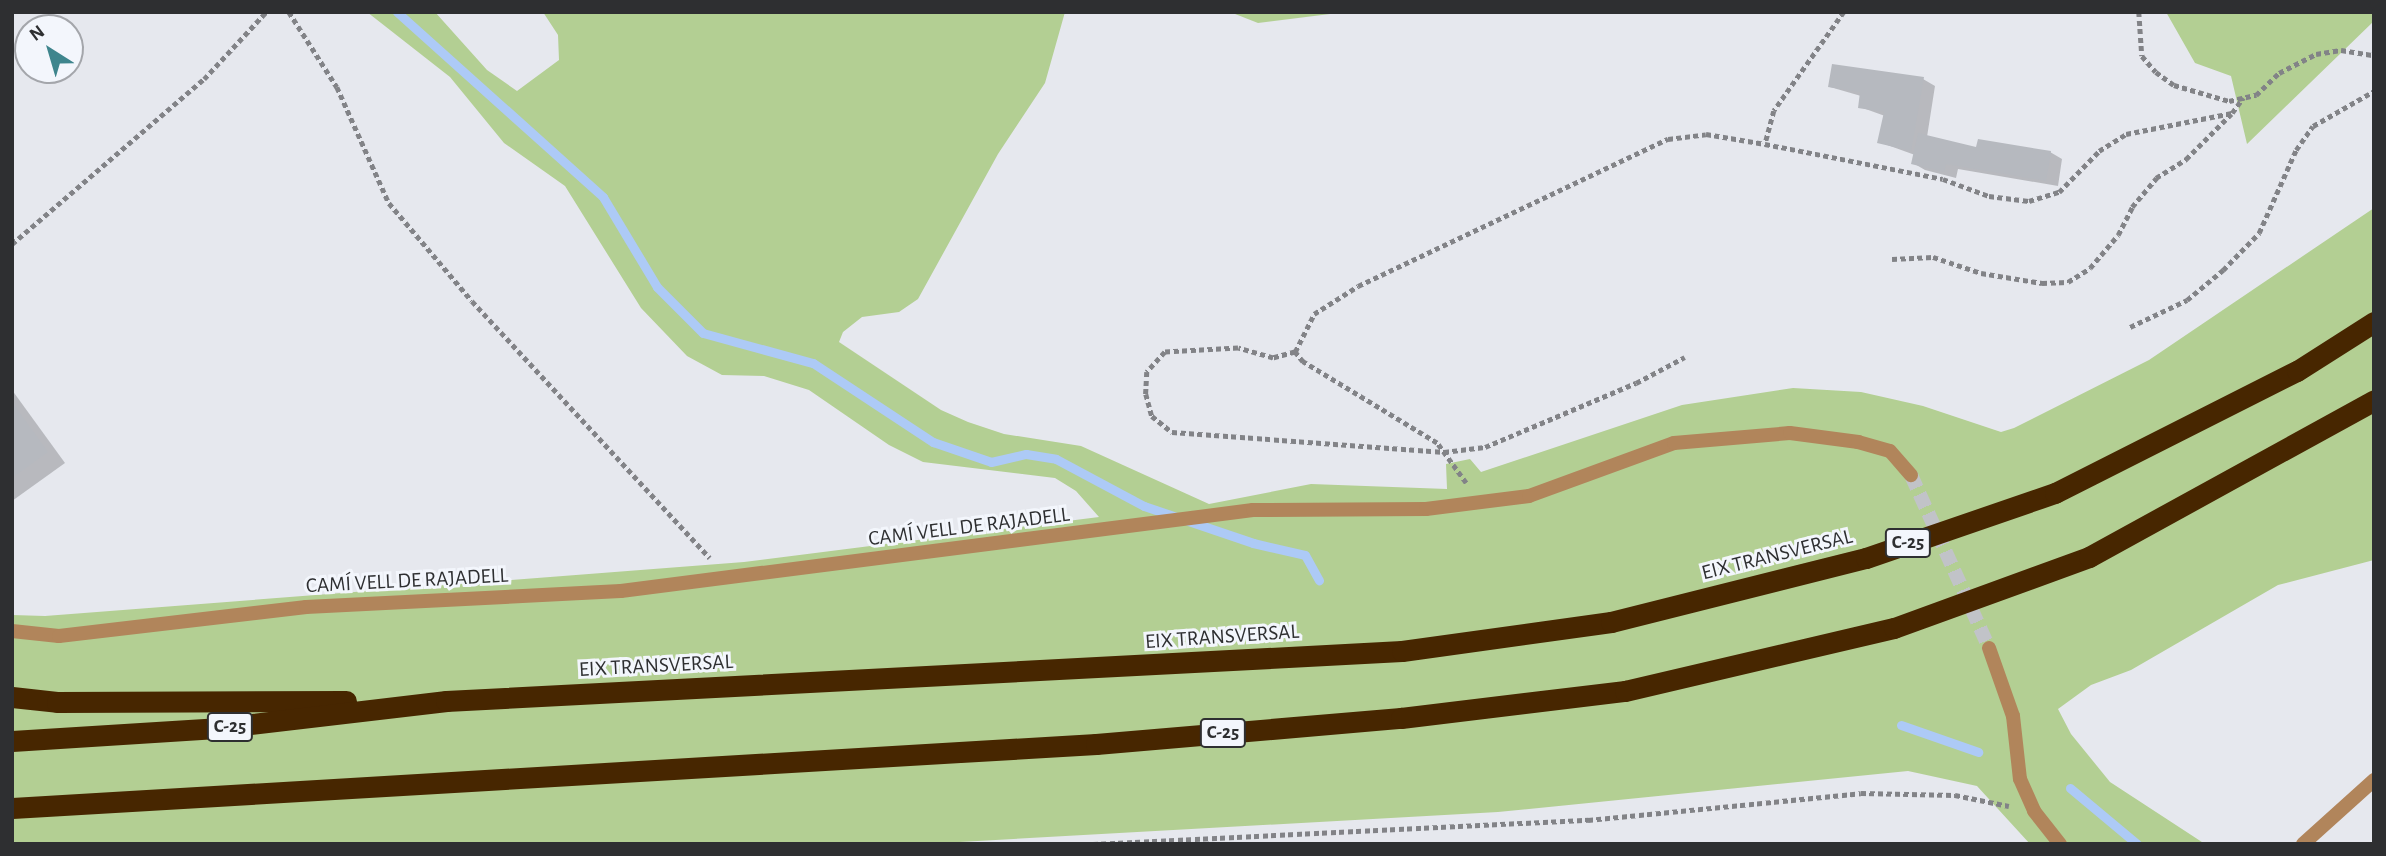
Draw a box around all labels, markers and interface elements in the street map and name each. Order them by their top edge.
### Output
north arrow [14,14,84,84]
text: N [26,22,48,45]
street label: CAMÍ VELL DE RAJADELL [867,502,1071,552]
street label: EIX TRANSVERSAL [1699,524,1855,586]
road number: C-25 [1884,528,1932,558]
street label: CAMÍ VELL DE RAJADELL [305,563,509,599]
street label: EIX TRANSVERSAL [1144,619,1300,655]
street label: EIX TRANSVERSAL [578,649,734,683]
road number: C-25 [205,712,254,742]
road number: C-25 [1198,718,1248,748]

